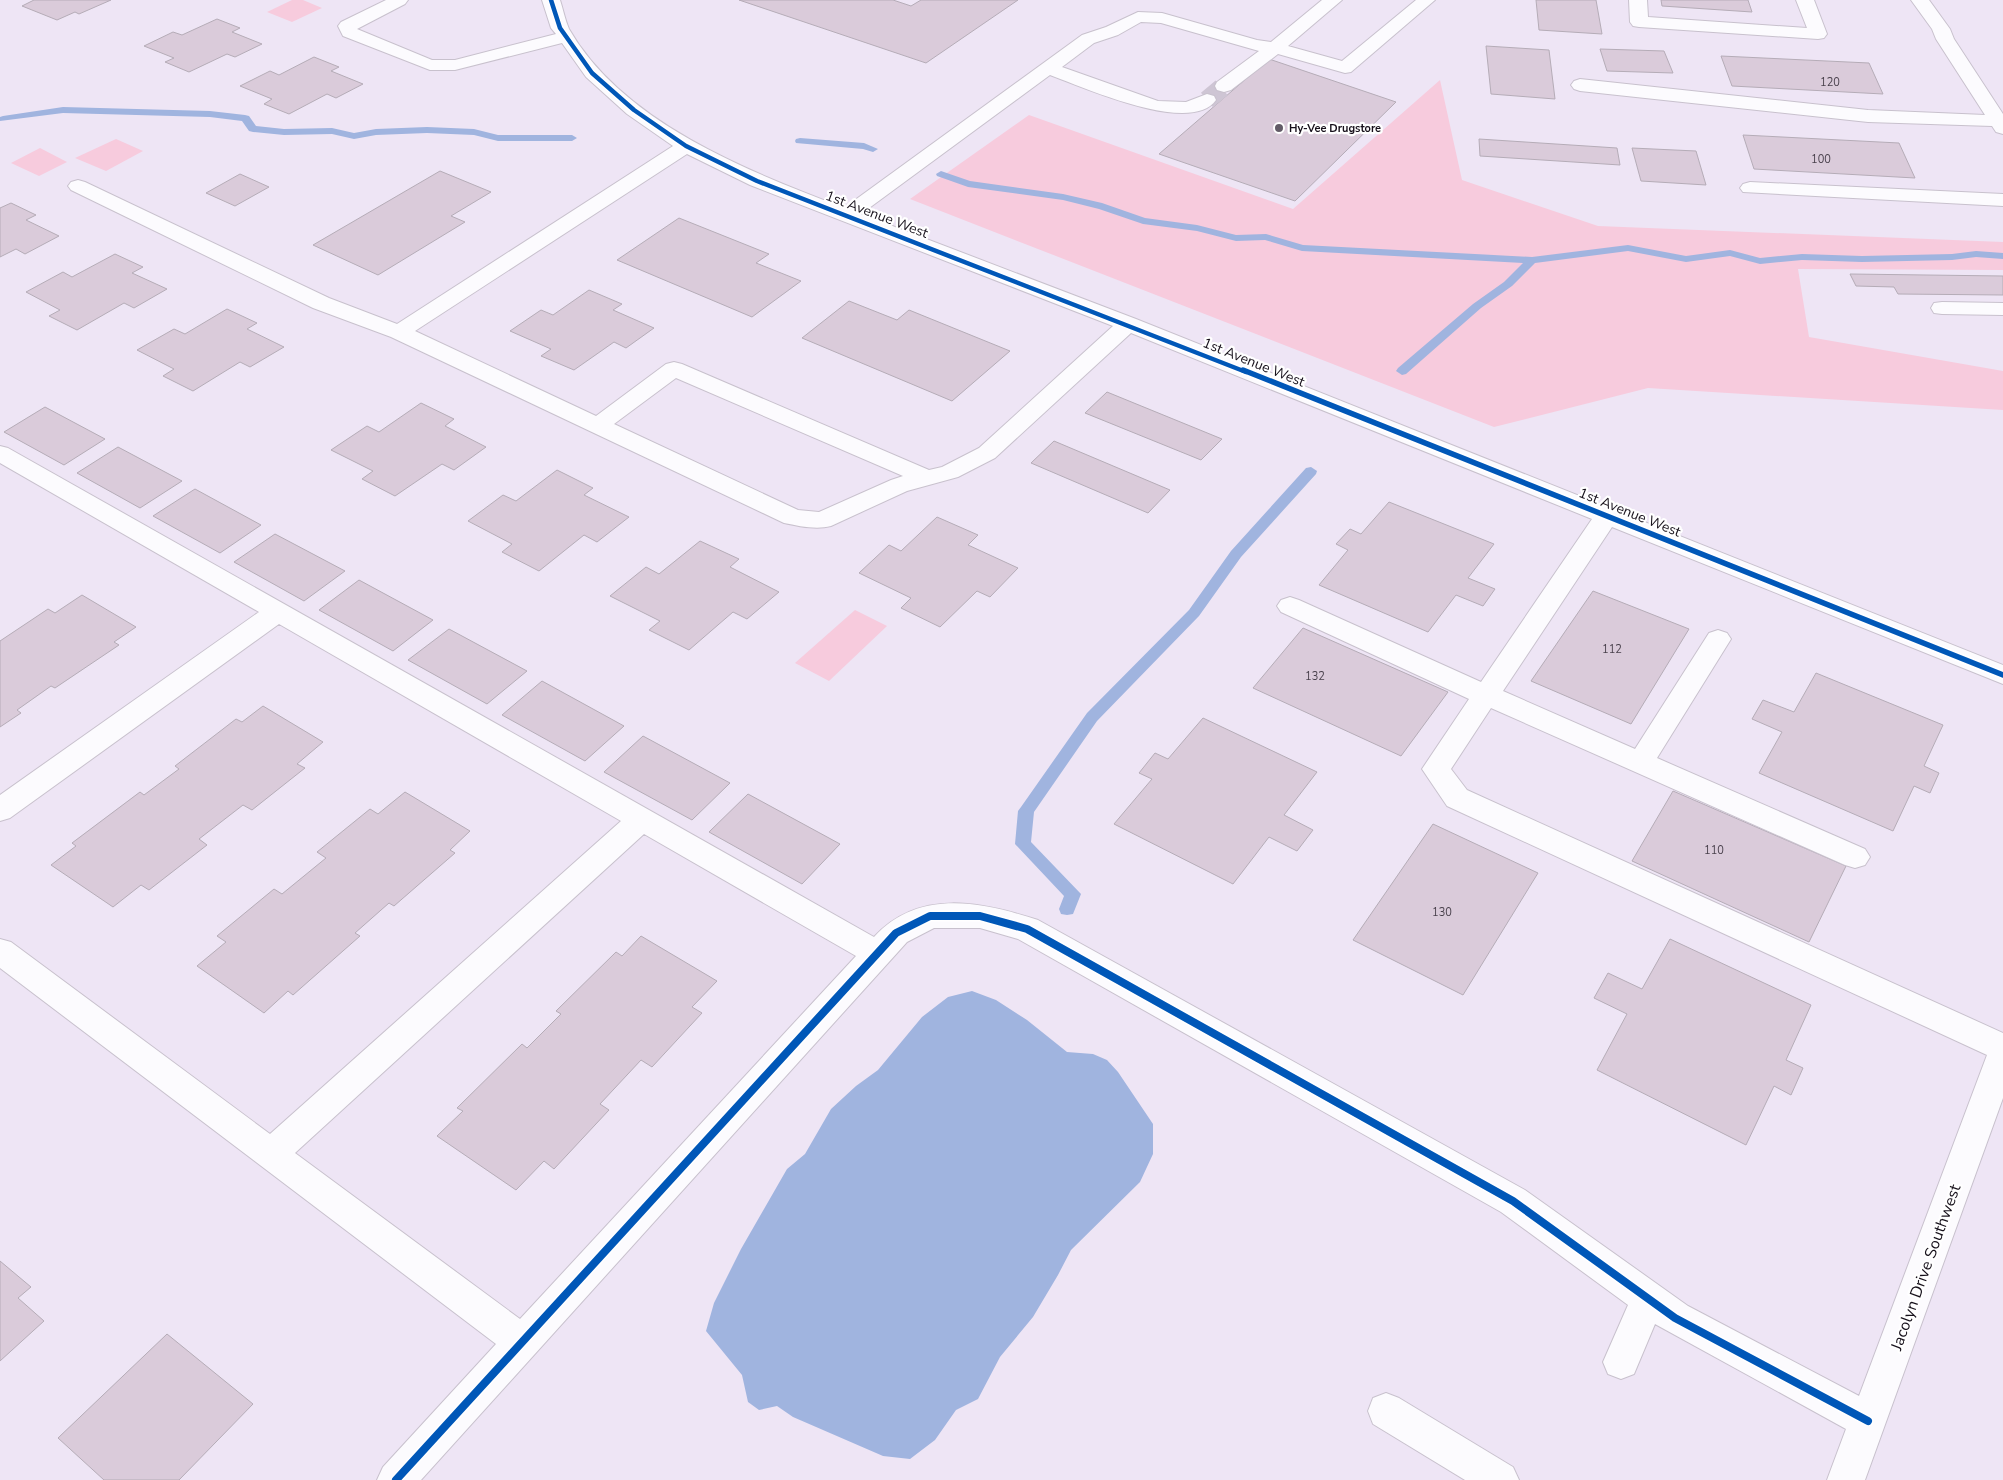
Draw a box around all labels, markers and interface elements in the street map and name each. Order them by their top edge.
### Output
house number: 120 [1820,75,1840,90]
place label: Hy-Vee Drugstore [1289,121,1381,136]
marker: Hy-Vee Drugstore [1273,122,1285,134]
house number: 100 [1811,152,1831,167]
street label: 1st Avenue West [823,186,931,243]
street label: 1st Avenue West [1200,333,1308,392]
street label: 1st Avenue West [1576,483,1684,542]
house number: 112 [1602,642,1622,657]
house number: 132 [1305,669,1325,684]
house number: 110 [1704,843,1724,858]
house number: 130 [1432,905,1452,920]
street label: Jacolyn Drive Southwest [1885,1181,1966,1354]

